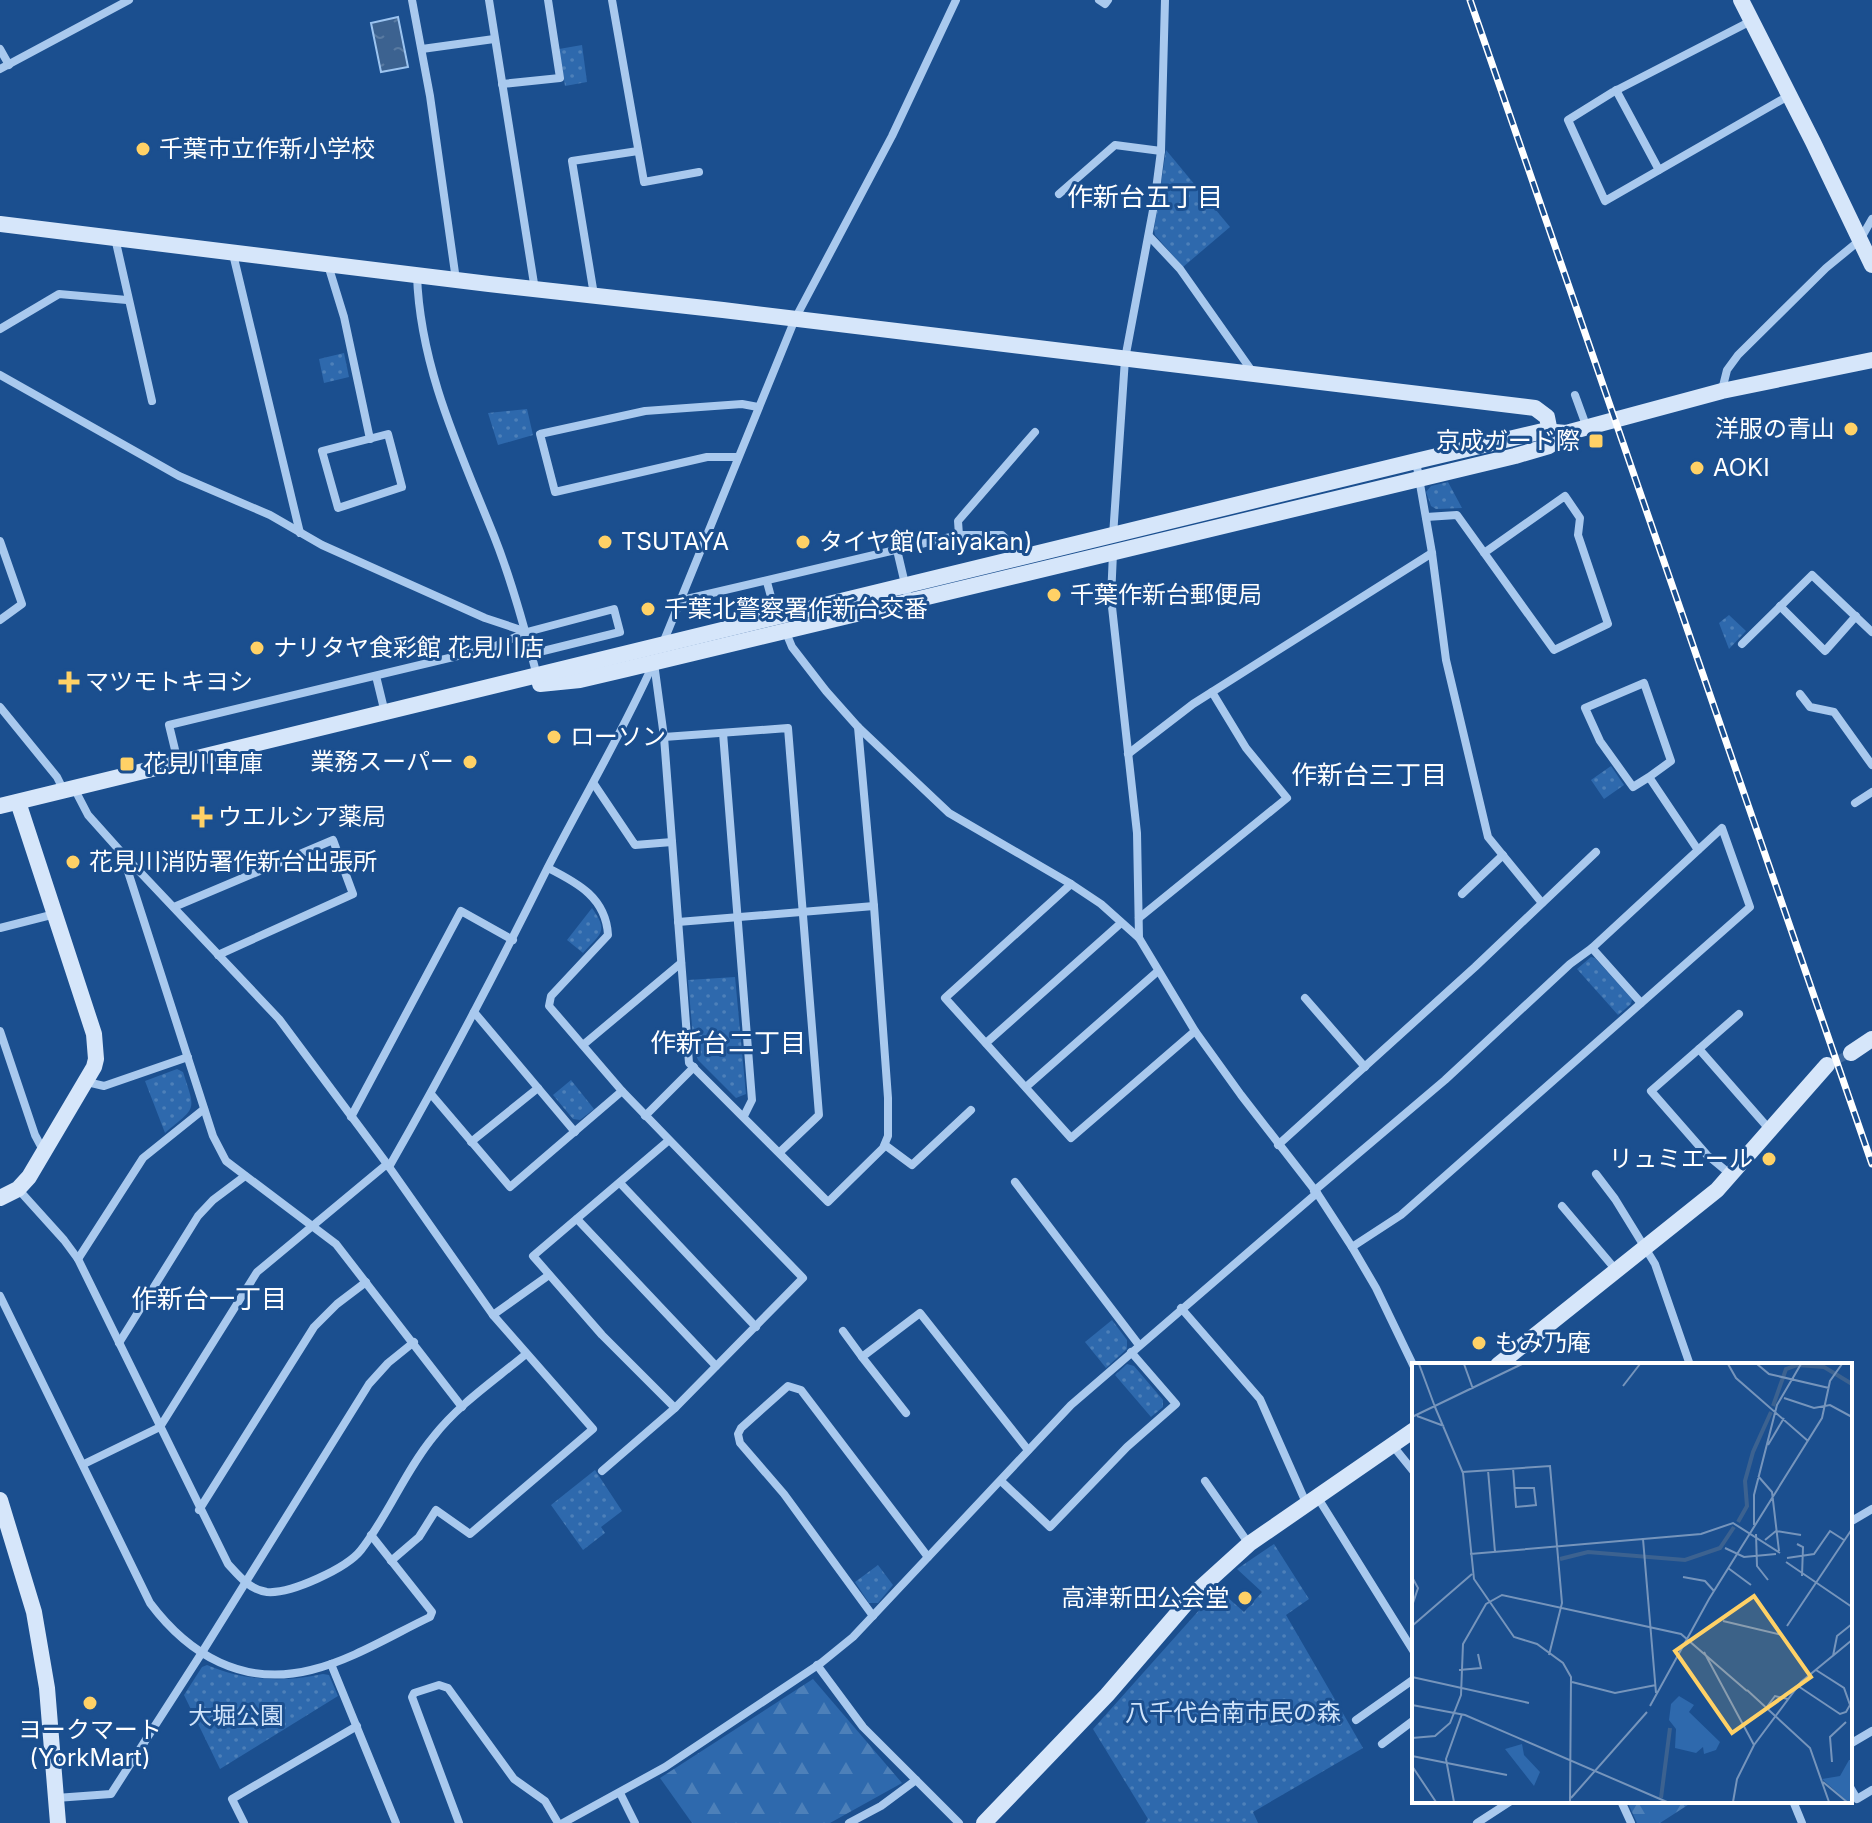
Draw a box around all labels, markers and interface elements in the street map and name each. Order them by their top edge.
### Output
place label: 千葉市立作新小学校 [159,134,375,163]
marker: 千葉市立作新小学校 [134,140,152,158]
district label: 作新台五丁目 [1067,181,1223,212]
place label: 洋服の青山 [1715,414,1835,443]
marker: 洋服の青山 [1842,420,1860,438]
place label: 京成ガード際 [1436,426,1580,455]
marker: 京成ガード際 [1587,432,1605,450]
place label: AOKI [1713,453,1770,482]
marker: AOKI [1688,459,1706,477]
place label: TSUTAYA [621,527,729,556]
place label: タイヤ館(Taiyakan) [819,527,1033,556]
marker: TSUTAYA [596,533,614,551]
marker: タイヤ館(Taiyakan) [794,533,812,551]
place label: 千葉作新台郵便局 [1070,580,1262,609]
marker: 千葉作新台郵便局 [1045,586,1063,604]
place label: 千葉北警察署作新台交番 [664,594,928,623]
marker: 千葉北警察署作新台交番 [639,600,657,618]
place label: ナリタヤ食彩館 花見川店 [273,633,544,662]
marker: ナリタヤ食彩館 花見川店 [248,639,266,657]
place label: マツモトキヨシ [85,667,253,696]
marker: マツモトキヨシ [60,673,78,691]
place label: ローソン [570,722,666,751]
marker: ローソン [545,728,563,746]
place label: 業務スーパー [310,747,454,776]
place label: 花見川車庫 [143,749,263,778]
marker: 業務スーパー [461,753,479,771]
marker: 花見川車庫 [118,755,136,773]
district label: 作新台三丁目 [1291,759,1447,790]
place label: ウエルシア薬局 [218,802,386,831]
marker: ウエルシア薬局 [193,808,211,826]
place label: 花見川消防署作新台出張所 [89,847,377,876]
marker: 花見川消防署作新台出張所 [64,853,82,871]
district label: 作新台二丁目 [650,1027,806,1058]
place label: リュミエール [1609,1144,1753,1173]
marker: リュミエール [1760,1150,1778,1168]
district label: 作新台一丁目 [131,1283,287,1314]
place label: もみ乃庵 [1495,1328,1591,1357]
marker: もみ乃庵 [1470,1334,1488,1352]
inset map [1412,1363,1852,1803]
place label: 高津新田公会堂 [1061,1583,1229,1612]
marker: 高津新田公会堂 [1236,1589,1254,1607]
marker: ヨークマート (YorkMart) [81,1694,99,1712]
park label: 八千代台南市民の森 [1125,1698,1341,1727]
park label: 大堀公園 [188,1701,284,1730]
place label: ヨークマート (YorkMart) [18,1715,162,1772]

